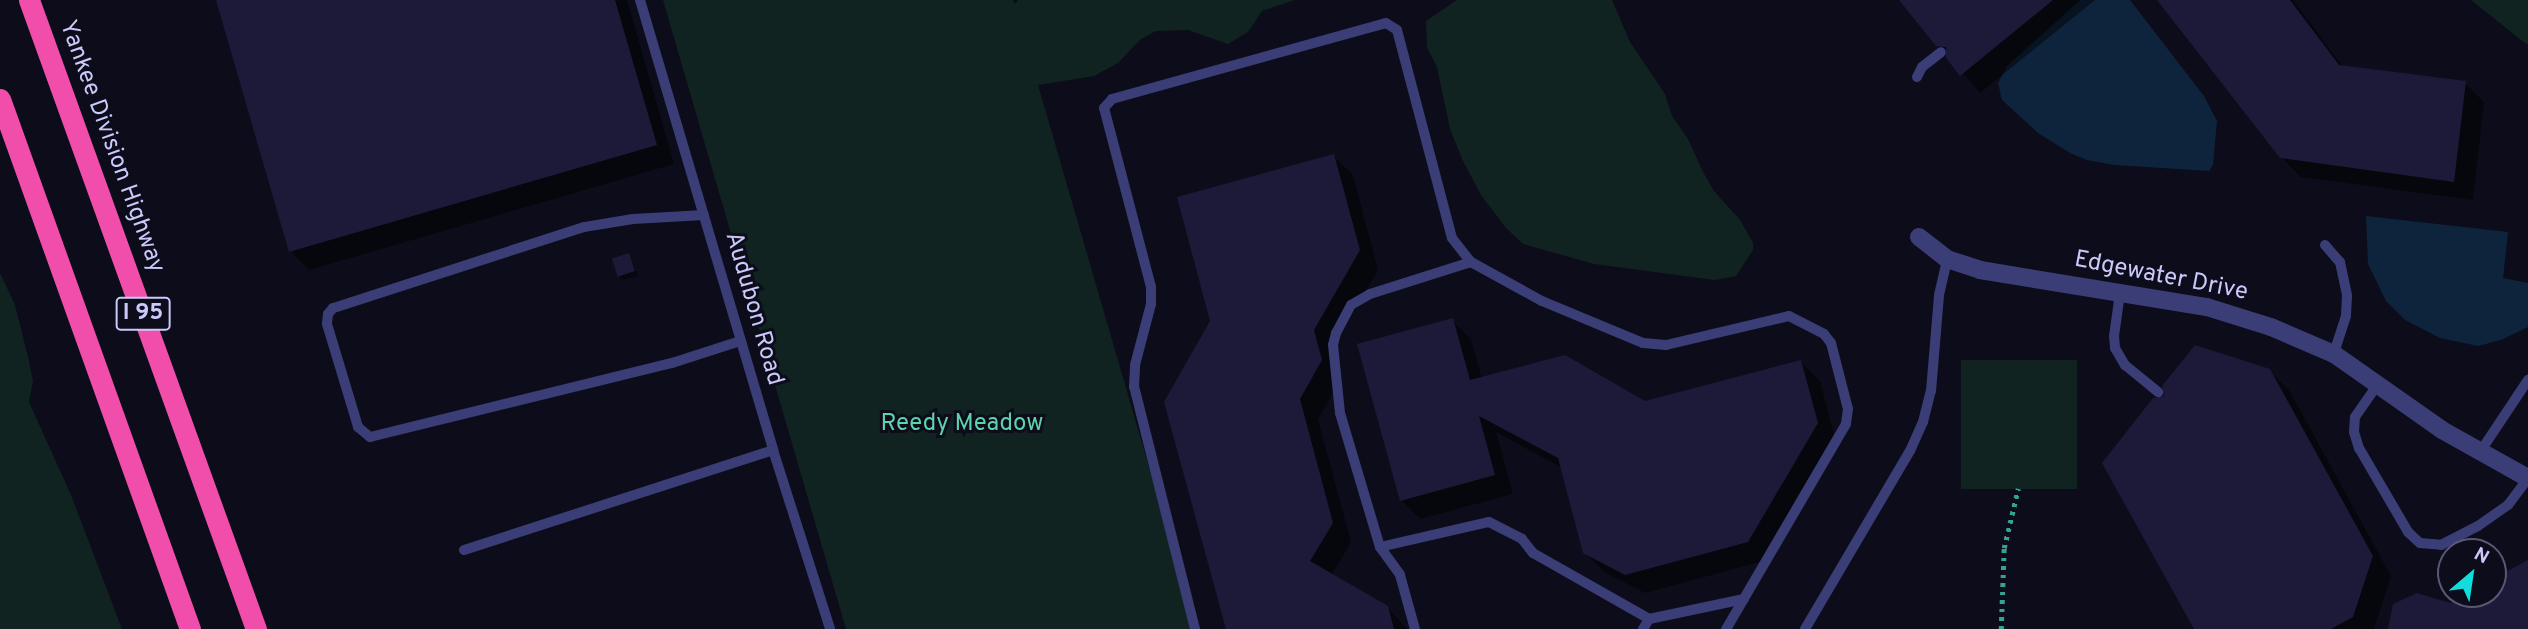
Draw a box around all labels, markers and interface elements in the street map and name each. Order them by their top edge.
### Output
street label: Yankee Division Highway [52,17,170,277]
street label: Audubon Road [717,229,789,389]
street label: Edgewater Drive [2072,246,2250,308]
road number: I 95 [115,294,171,334]
park label: Reedy Meadow [881,411,1043,439]
north arrow [2437,538,2507,608]
text: N [2469,543,2493,570]

